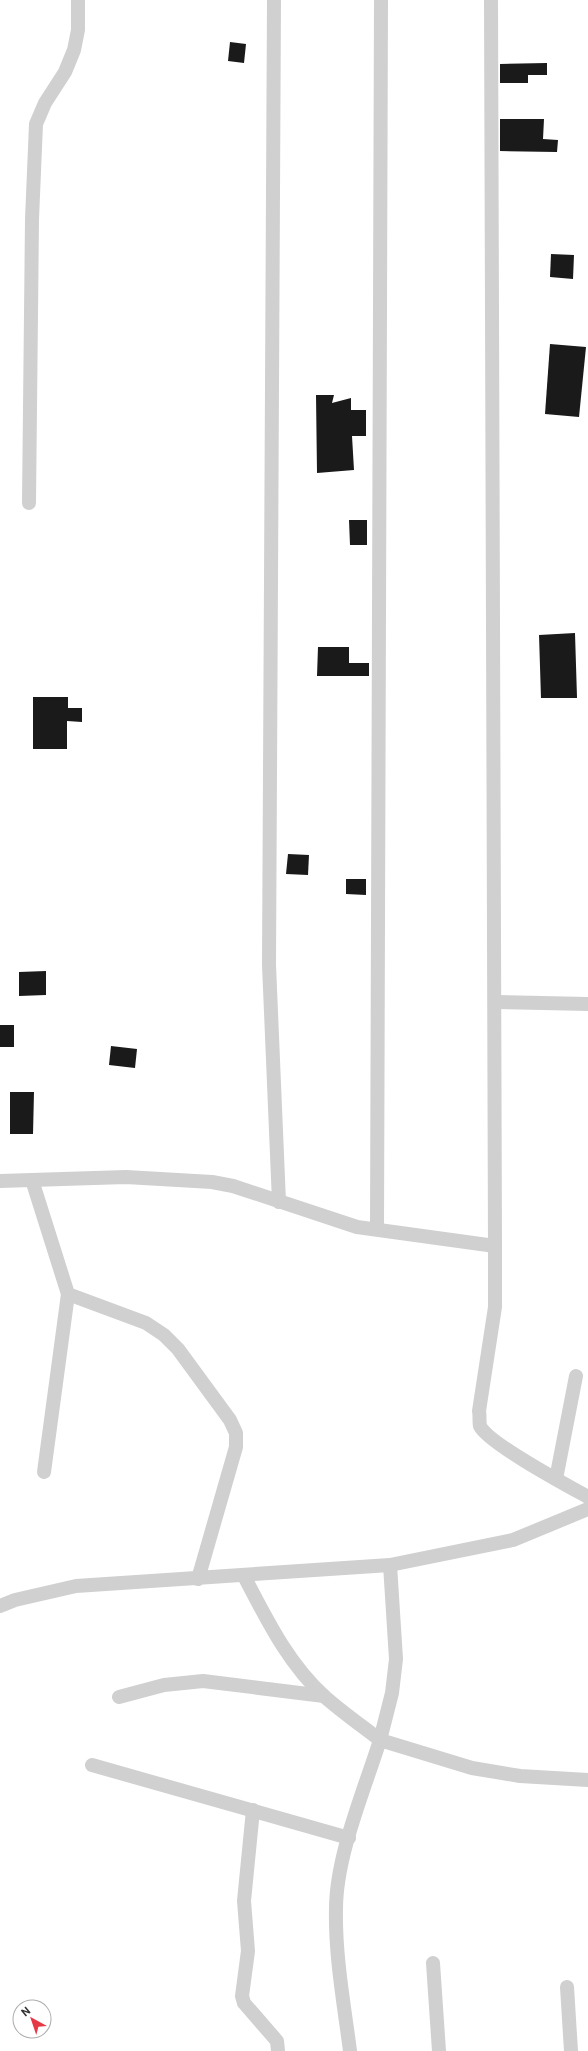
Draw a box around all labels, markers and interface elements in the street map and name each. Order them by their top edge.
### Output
north arrow [12,1999,52,2039]
text: N [19,2004,33,2019]

